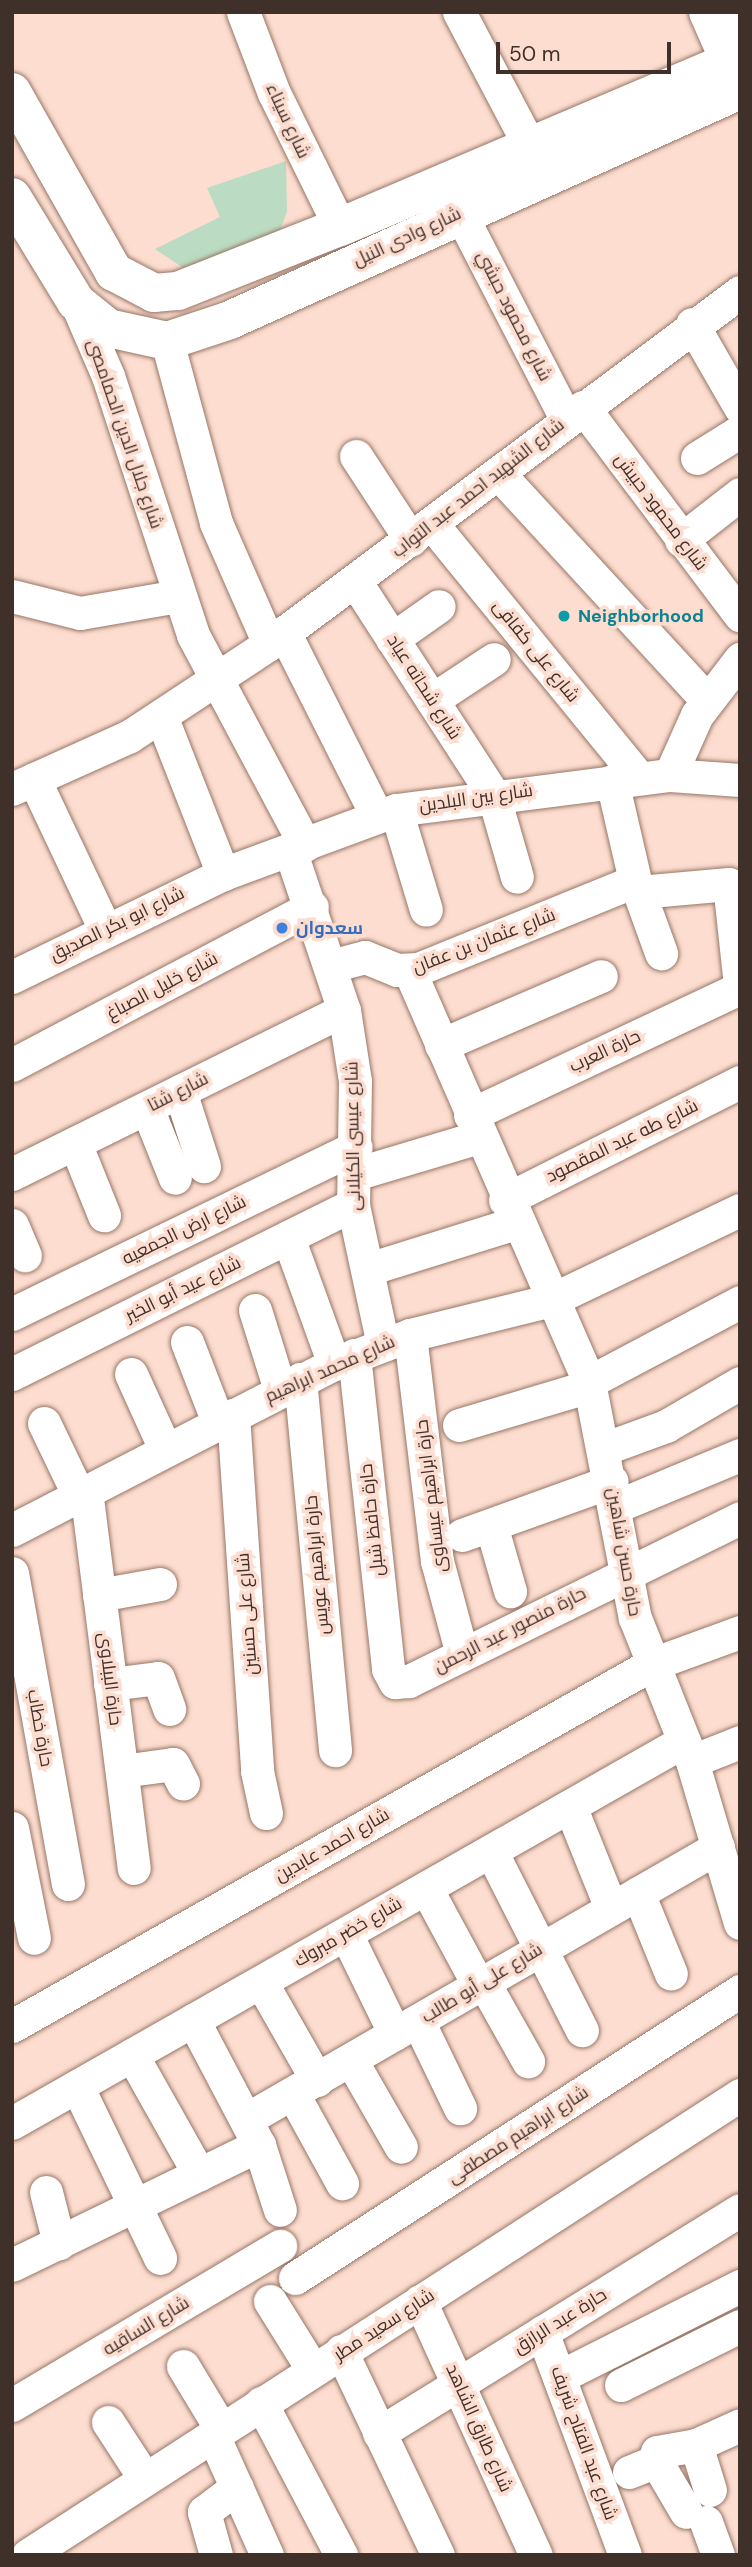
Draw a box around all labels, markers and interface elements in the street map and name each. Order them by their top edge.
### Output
scale bar [500,28,675,72]
text: 50 m [509,40,560,68]
street label: شارع سيناء [261,80,315,162]
street label: شارع وادى النيل [349,203,465,271]
street label: شارع محمود حبشي [472,247,556,385]
street label: شارع جلال الدين الحمامصى [82,336,168,532]
street label: شارع الشهيد احمد عبد التواب [387,414,569,562]
street label: شارع محمود حبيش [610,449,712,575]
street label: شارع على كفافى [488,595,584,707]
place label: Neighborhood [578,605,704,627]
marker: Neighborhood [556,608,572,624]
street label: شارع شحاته عياد [382,631,466,743]
street label: شارع بين البلدين [418,779,534,817]
street label: شارع ابو بكر الصديق [46,882,188,966]
street label: شارع عثمان بن عفان [409,904,559,978]
place label: سعدوان [296,917,363,939]
marker: سعدوان [274,920,290,936]
street label: شارع خليل الصباغ [102,947,222,1025]
street label: حارة العرب [566,1025,644,1077]
street label: شارع عيسى الكيلانى [341,1061,365,1211]
street label: شارع شتا [144,1068,212,1116]
street label: شارع طه عبد المقصود [542,1095,702,1187]
street label: شارع ارض الجمعيه [118,1191,250,1269]
street label: شارع عيد أبو الخير [122,1252,244,1326]
street label: شارع محمد ابراهيم [262,1331,398,1407]
street label: حارة ابراهيم عيساوى [411,1418,451,1574]
street label: حارة حافظ شبل [355,1462,389,1578]
street label: حارة حسن شاهين [602,1486,646,1618]
street label: حارة ابراهيم عويس [300,1494,334,1636]
street label: شارع على حسنين [232,1552,262,1676]
street label: حارة منصور عبد الرحمن [430,1582,590,1678]
street label: حارة الببلاوى [94,1631,126,1727]
street label: حارة خطاب [23,1688,57,1768]
street label: شارع احمد عابدين [271,1803,393,1887]
street label: شارع خضر مبروك [290,1892,406,1972]
street label: شارع على أبو طالب [418,1938,546,2028]
street label: شارع ابراهيم مصطفى [444,2081,592,2189]
street label: شارع سعيد مطر [329,2284,439,2366]
street label: حارة عبد الرازق [509,2284,611,2358]
street label: شارع الساقيه [99,2292,193,2360]
street label: شارع طارق الشاهد [441,2361,517,2495]
street label: شارع عبد الفتاح شريف [546,2363,622,2523]

